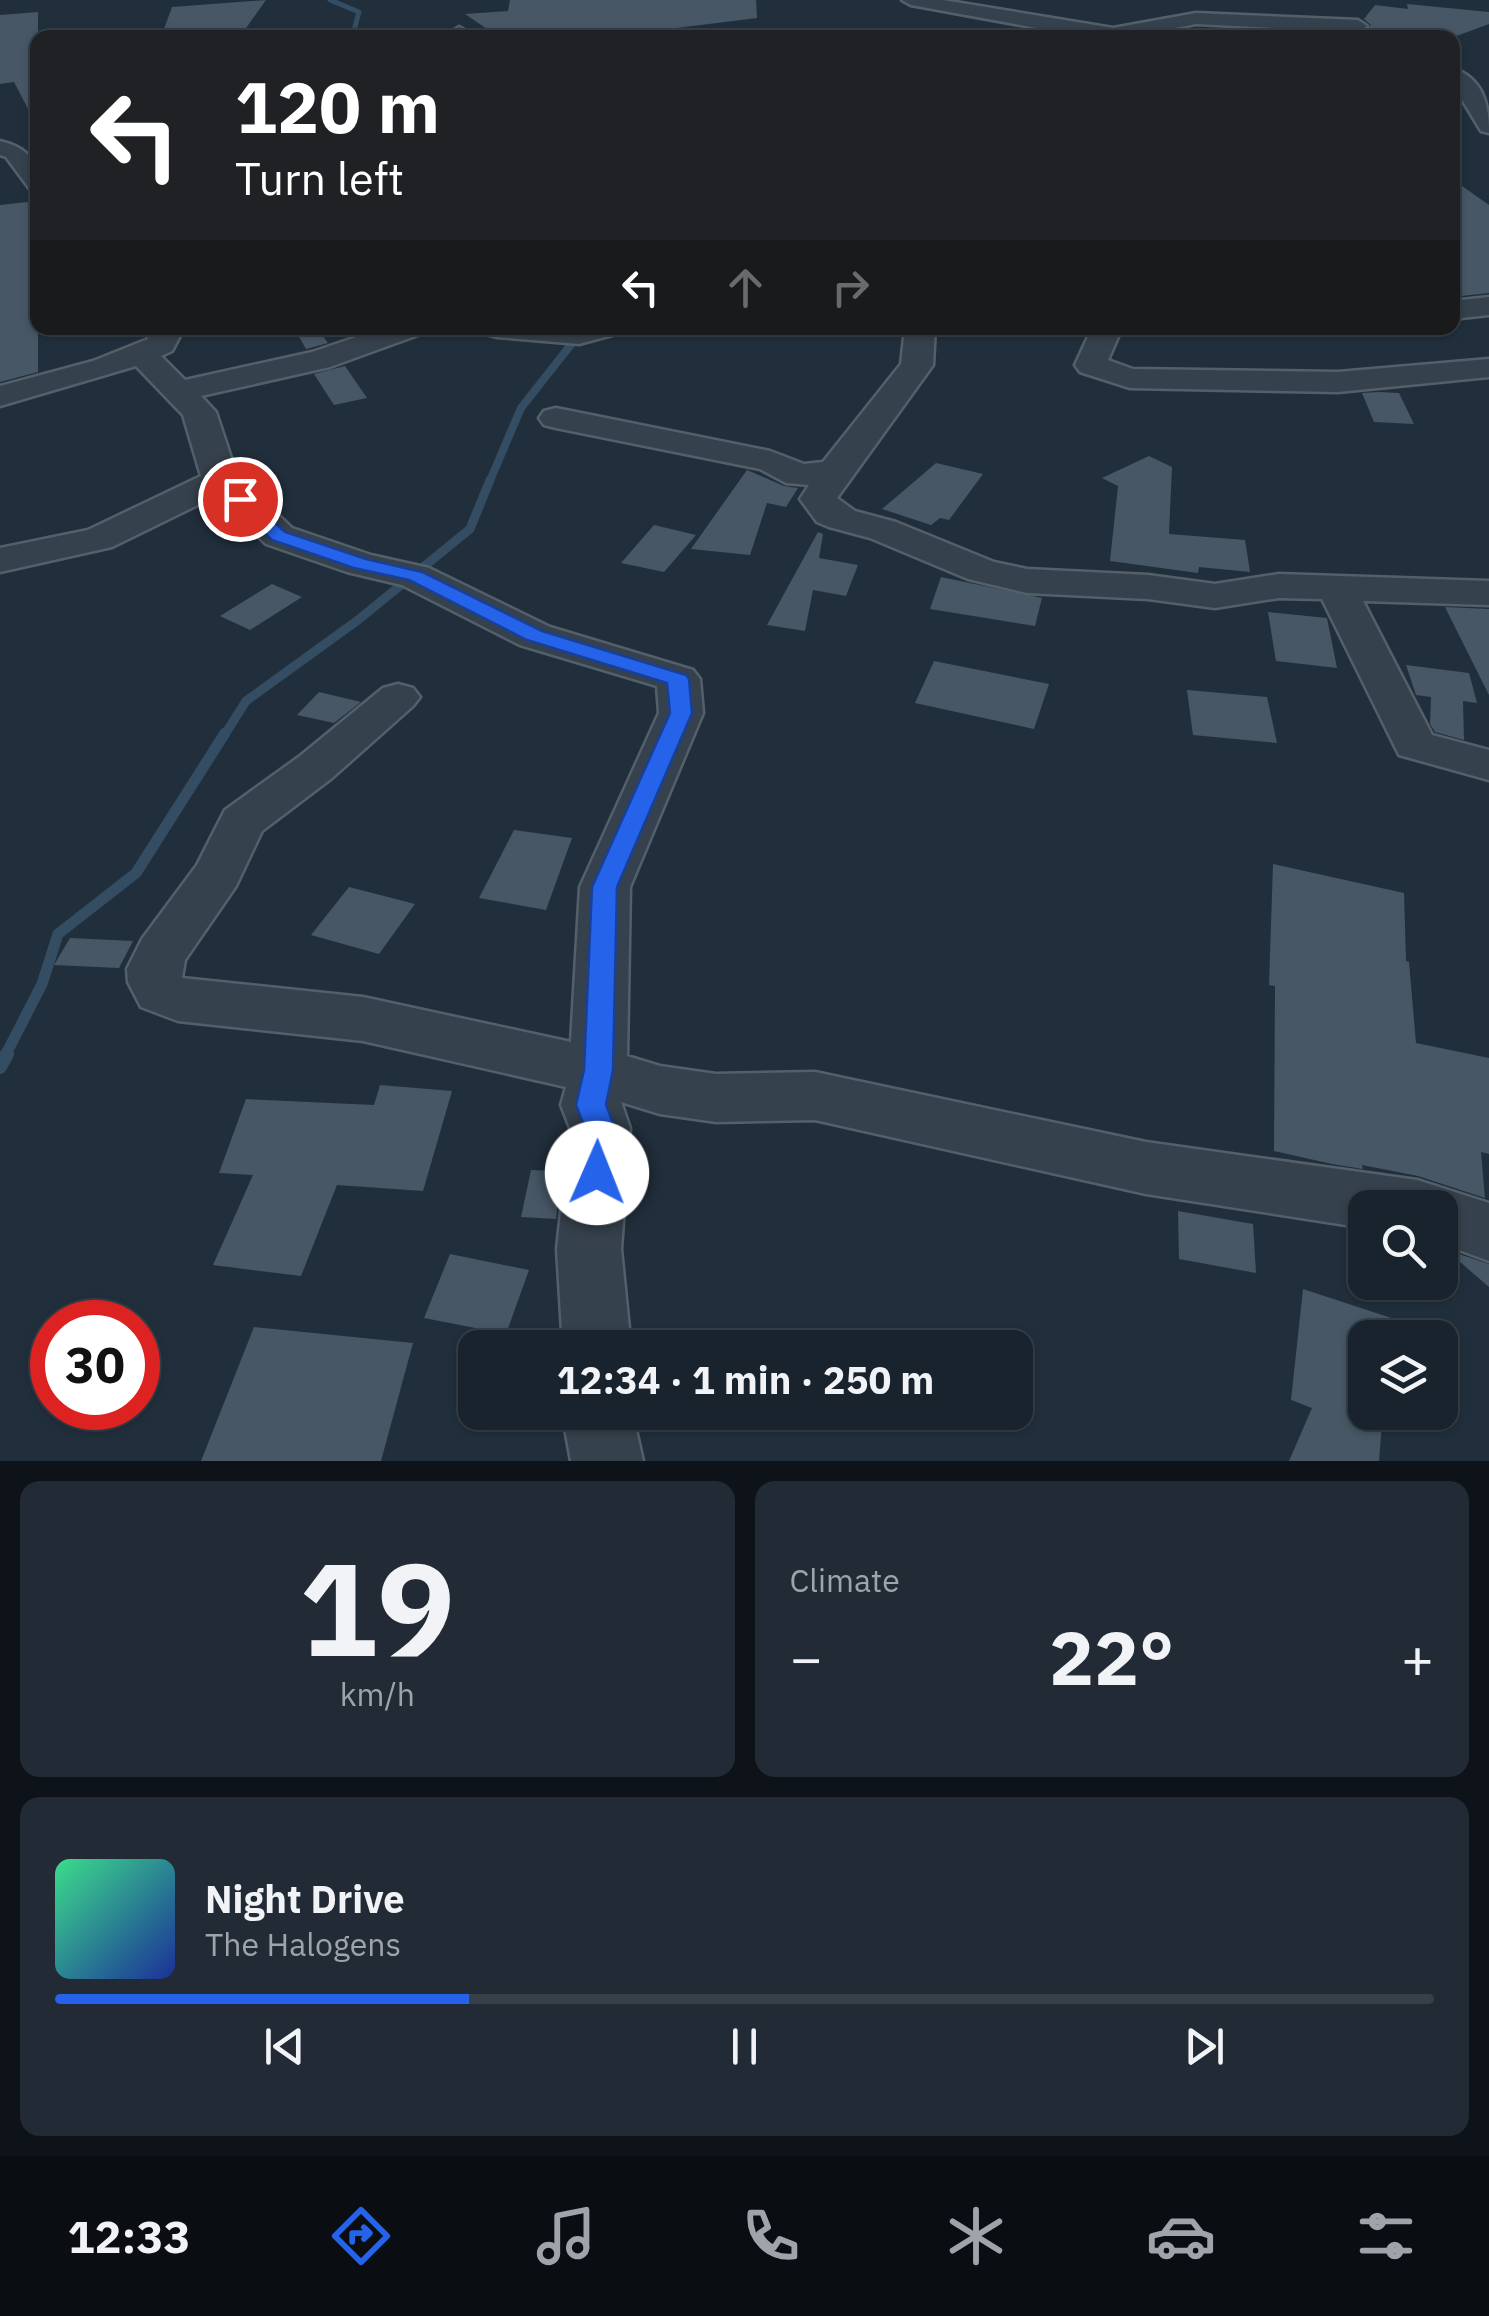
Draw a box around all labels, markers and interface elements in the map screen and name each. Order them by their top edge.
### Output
text: 120 m [235,61,440,152]
icon: left [70,70,200,200]
text: Turn left [235,149,404,207]
icon: left [613,260,668,315]
icon: ahead [718,260,773,315]
icon: right [823,260,878,315]
pin [198,457,283,542]
icon: arrive [213,472,268,527]
position arrow [545,1121,649,1225]
map controls [1348,1190,1458,1430]
button: search [1348,1190,1458,1300]
speed limit sign: 30 [30,1300,160,1430]
button: layers [1348,1320,1458,1430]
text: 12:34 · 1 min · 250 m [557,1355,934,1404]
text: 19 [299,1523,455,1692]
text: Climate [790,1559,900,1601]
text: 22° [1049,1608,1174,1706]
text: − [790,1622,823,1693]
text: + [1401,1622,1434,1693]
text: km/h [340,1673,415,1715]
text: Night Drive [205,1874,405,1923]
text: The Halogens [205,1923,401,1965]
icon: previous [257,2019,312,2074]
icon: pause [717,2019,772,2074]
icon: next [1177,2019,1232,2074]
icon: directions [326,2201,396,2271]
icon: music [531,2201,601,2271]
icon: phone [736,2201,806,2271]
icon: climate [941,2201,1011,2271]
icon: car [1146,2201,1216,2271]
icon: filters [1351,2201,1421,2271]
text: 12:33 [68,2207,190,2265]

